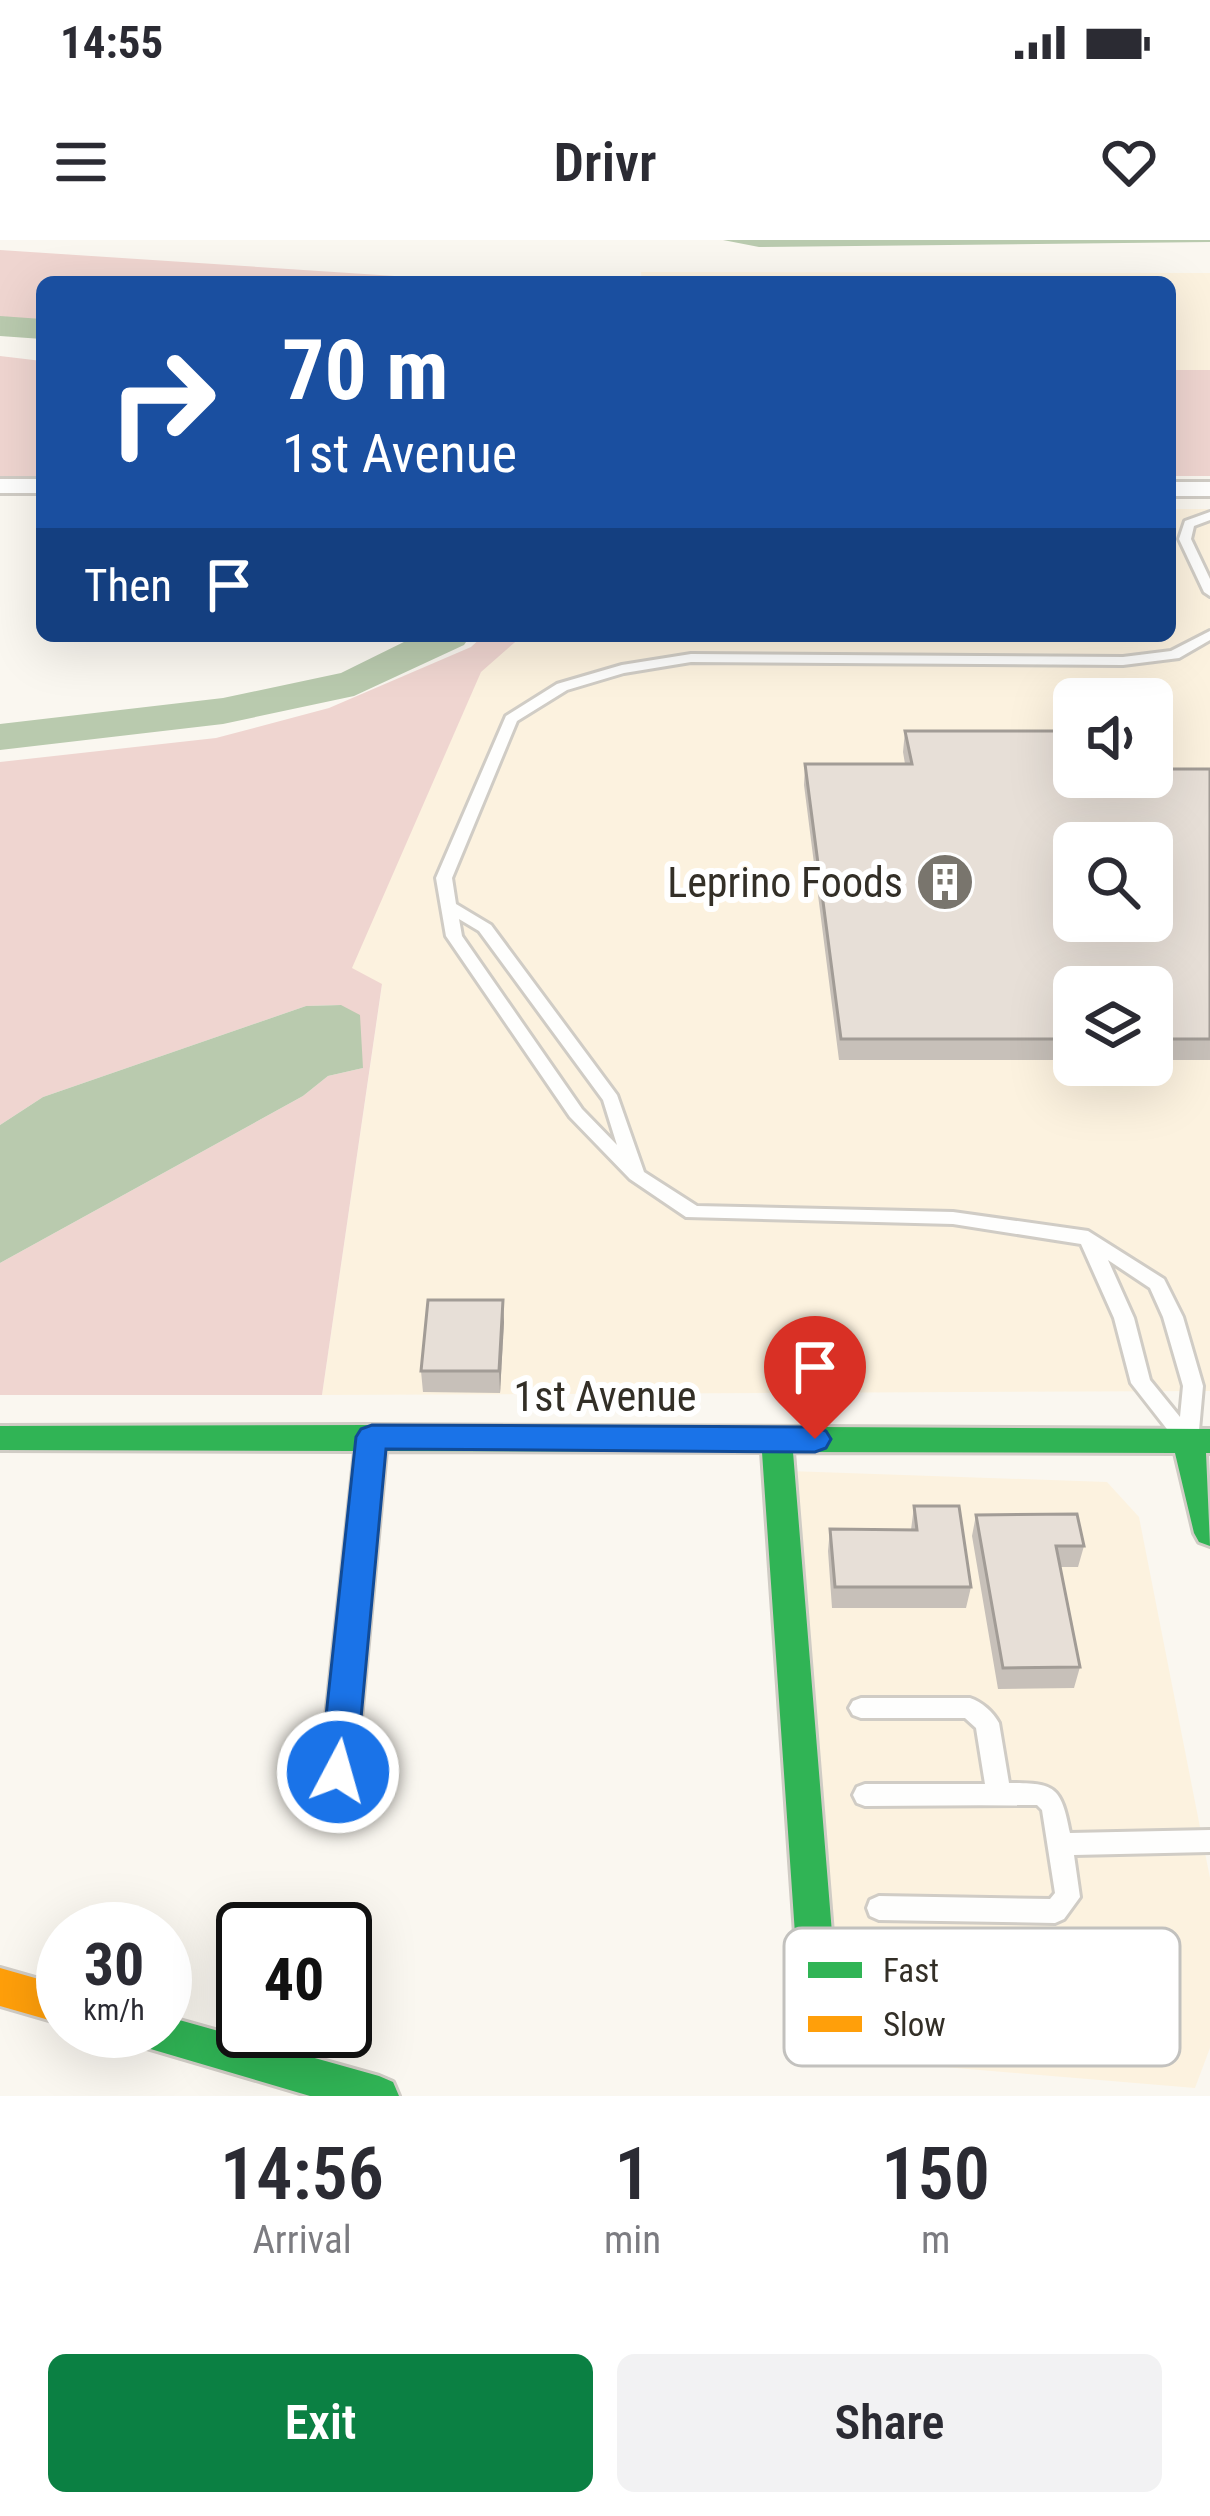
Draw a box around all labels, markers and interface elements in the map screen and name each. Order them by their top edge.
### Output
text: 14:55 [60,16,163,69]
icon: menu [48,129,114,195]
icon: heart [1096,129,1162,195]
text: Drivr [554,131,656,194]
text: 70 m [282,321,449,420]
icon: right [84,324,240,480]
text: 1st Avenue [282,422,517,485]
icon: arrive [196,552,262,618]
text: Then [84,559,172,612]
map controls [1053,678,1173,1086]
button: sound [1053,678,1173,798]
button: search [1053,822,1173,942]
building icon: Leprino Foods [914,851,976,913]
place label: Leprino Foods [667,858,903,907]
button: layers [1053,966,1173,1086]
pin [764,1316,866,1439]
icon: arrive [782,1334,848,1400]
street label: 1st Avenue [514,1372,696,1421]
position arrow [275,1709,401,1835]
speed limit sign: 40 [216,1902,372,2058]
legend [784,1928,1180,2066]
text: 30 [84,1929,144,2000]
text: Fast [883,1951,939,1990]
text: km/h [83,1992,145,2027]
text: Slow [883,2005,946,2044]
text: 14:56 [220,2132,384,2217]
text: 1 [615,2132,651,2217]
text: 150 [881,2132,990,2217]
text: Arrival [252,2217,352,2263]
text: min [604,2217,661,2263]
text: m [921,2217,950,2263]
button: Exit [48,2354,593,2492]
button: Share [617,2354,1162,2492]

